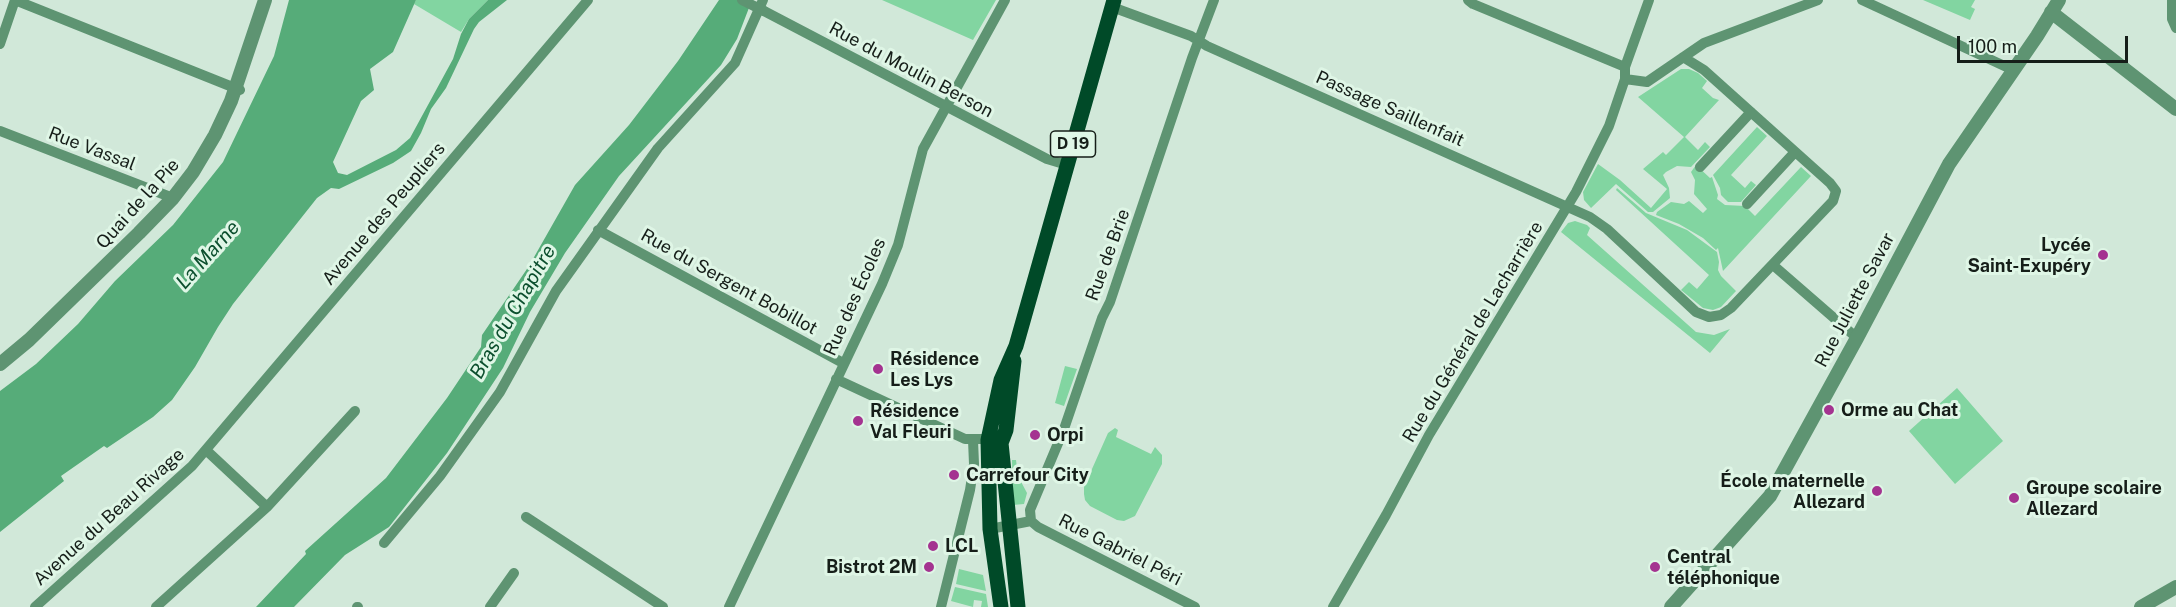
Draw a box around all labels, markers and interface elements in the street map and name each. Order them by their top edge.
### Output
street label: Rue du Moulin Berson [825,18,997,122]
scale bar [1960,24,2131,62]
text: 100 m [1968,36,2017,57]
street label: Passage Saillenfait [1312,67,1468,151]
street label: Rue Vassal [45,122,139,176]
road number: D 19 [1050,131,1096,157]
street label: Avenue des Peupliers [318,138,450,290]
street label: Quai de la Pie [92,154,184,254]
street label: Rue de Brie [1081,206,1135,304]
water label: La Marne [171,216,245,294]
street label: Rue du Général de Lacharrière [1398,217,1548,447]
street label: Rue du Sergent Bobillot [637,224,821,340]
street label: Rue Juliette Savar [1810,229,1900,371]
place label: Lycée Saint-Exupéry [1967,234,2091,276]
street label: Rue des Écoles [819,235,891,359]
water label: Bras du Chapitre [465,241,561,383]
marker: Lycée Saint-Exupéry [2096,248,2110,262]
place label: Résidence Les Lys [890,348,979,391]
marker: Résidence Les Lys [871,362,885,376]
place label: Orme au Chat [1841,399,1958,421]
place label: Résidence Val Fleuri [870,400,959,442]
marker: Orme au Chat [1822,403,1836,417]
marker: Résidence Val Fleuri [851,414,865,428]
place label: Orpi [1047,424,1084,446]
marker: Orpi [1028,428,1042,442]
street label: Avenue du Beau Rivage [29,444,189,590]
place label: Carrefour City [966,464,1089,486]
marker: Carrefour City [947,468,961,482]
place label: École maternelle Allezard [1720,470,1865,512]
place label: Groupe scolaire Allezard [2026,477,2162,520]
marker: École maternelle Allezard [1870,484,1884,498]
marker: Groupe scolaire Allezard [2007,491,2021,505]
street label: Rue Gabriel Péri [1055,510,1185,590]
place label: LCL [945,535,978,557]
marker: LCL [926,539,940,553]
place label: Central téléphonique [1667,546,1780,588]
place label: Bistrot 2M [826,556,917,578]
marker: Bistrot 2M [922,560,936,574]
marker: Central téléphonique [1648,560,1662,574]

